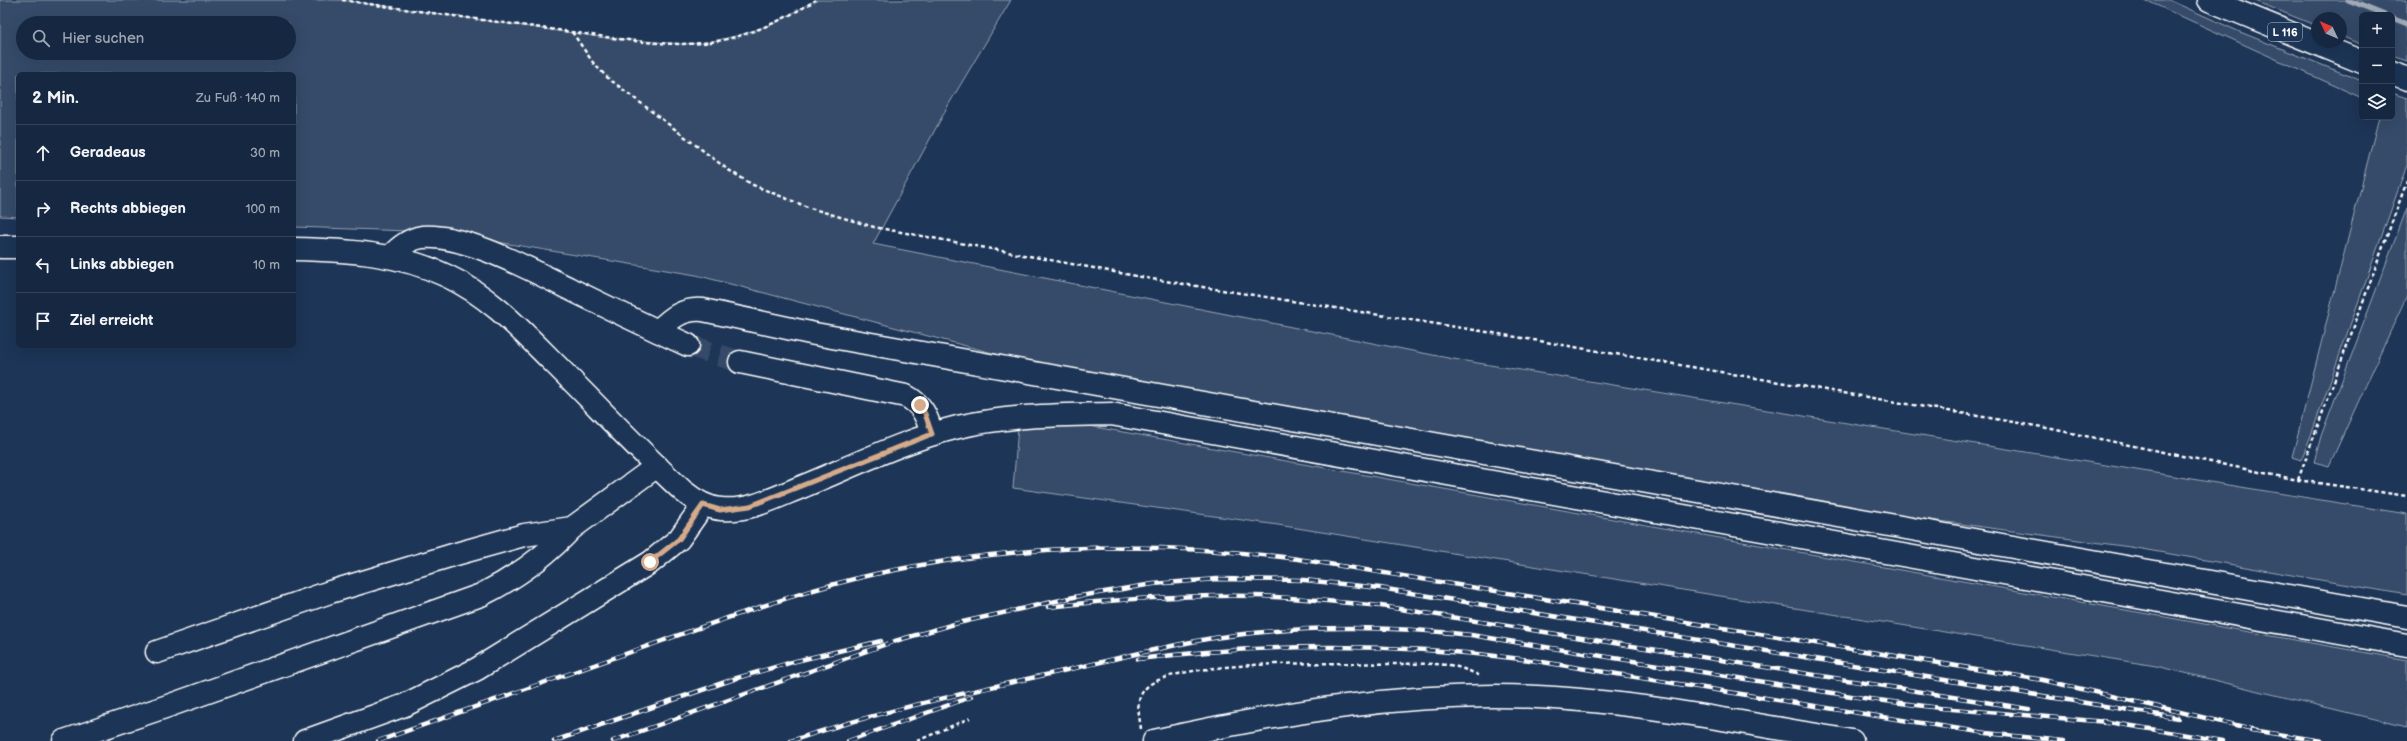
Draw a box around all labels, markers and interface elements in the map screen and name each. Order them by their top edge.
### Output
north arrow [2311,12,2347,48]
map controls [2359,12,2395,120]
button: + [2359,12,2395,48]
search box [16,16,296,60]
road number: L 116 [2268,23,2302,41]
icon: search [30,27,52,49]
text: Hier suchen [62,29,144,48]
button: − [2359,48,2395,84]
button: layers [2359,84,2395,120]
text: 2 Min. [32,88,79,108]
text: Zu Fuß · 140 m [196,90,280,106]
icon: ahead [32,142,54,164]
text: Geradeaus [70,143,146,162]
text: 30 m [250,145,280,161]
icon: right [32,198,54,220]
text: Rechts abbiegen [70,199,186,218]
text: 100 m [245,201,280,217]
icon: left [32,254,54,276]
text: Links abbiegen [70,255,174,274]
text: 10 m [253,257,280,273]
icon: arrive [32,310,54,332]
text: Ziel erreicht [70,311,153,330]
route end [911,396,929,414]
route start [641,553,659,571]

